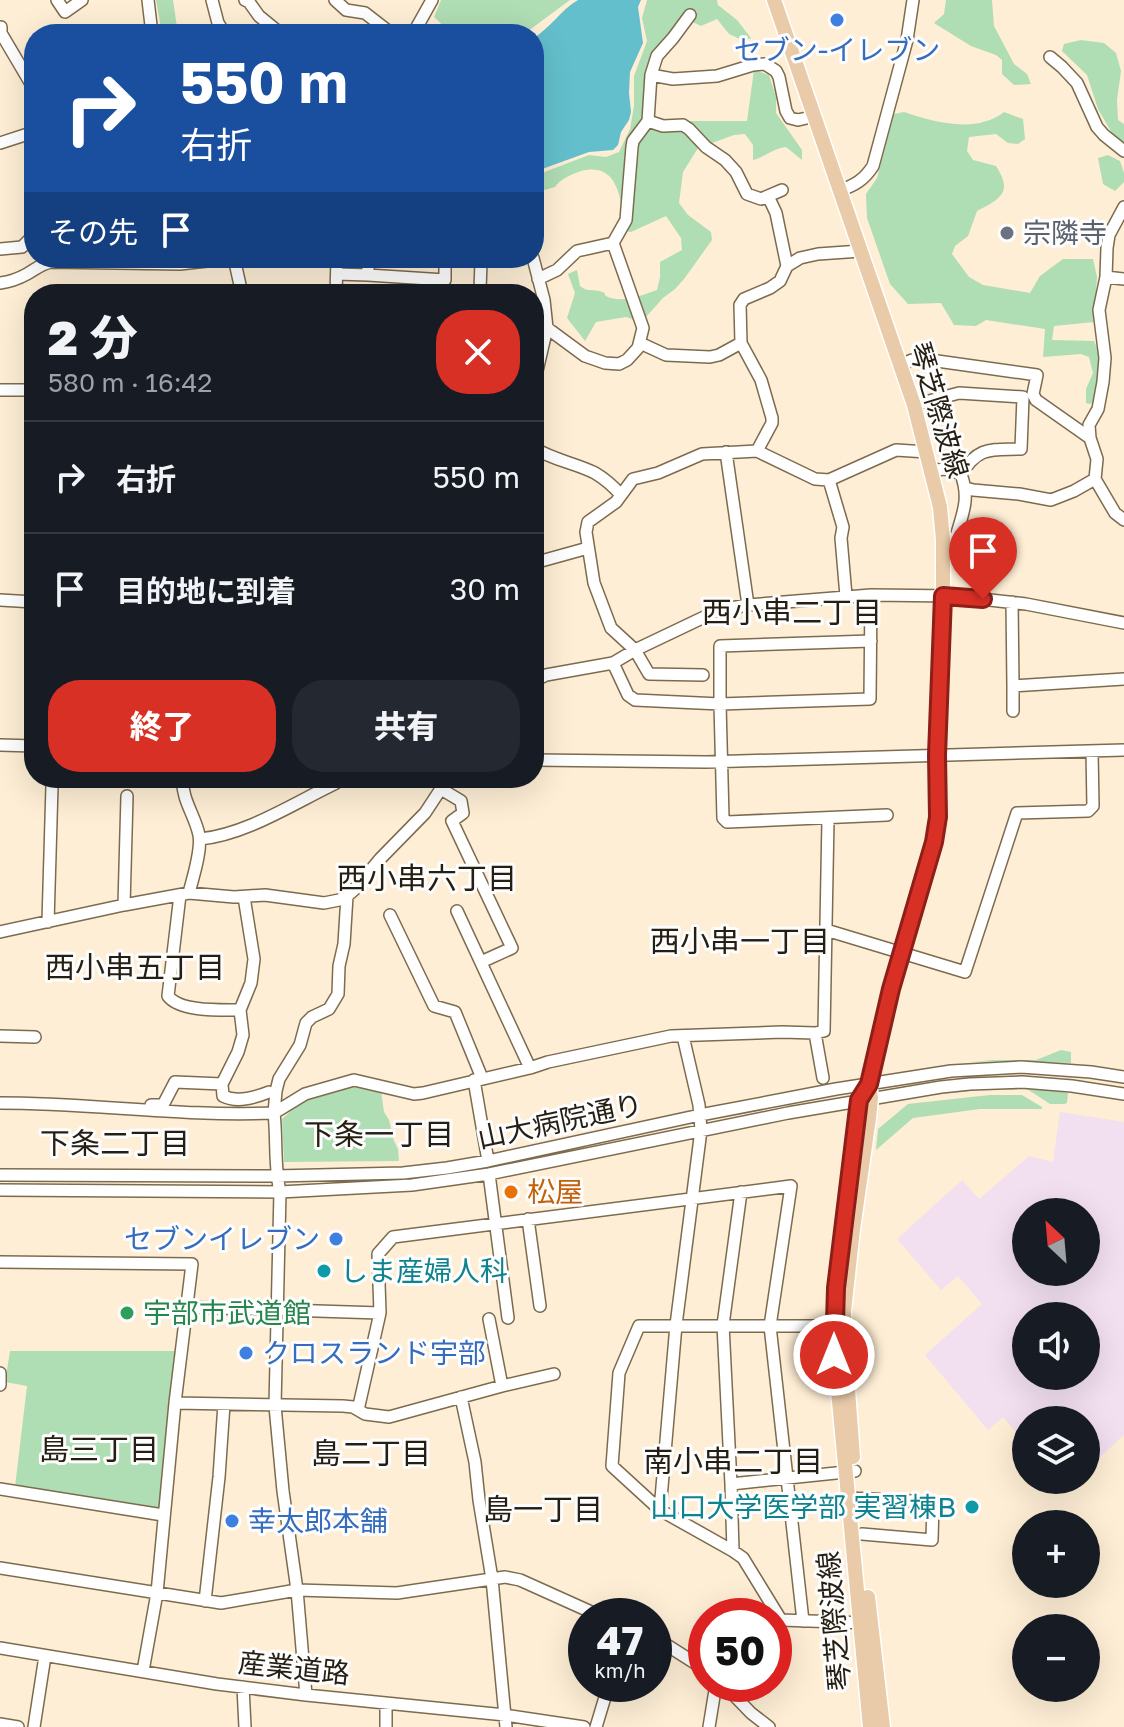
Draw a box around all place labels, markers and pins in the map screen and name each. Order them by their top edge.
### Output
marker: セブン-イレブン [828,11,846,29]
place label: セブン-イレブン [734,33,940,66]
place label: 宗隣寺 [1023,216,1107,249]
marker: 宗隣寺 [998,224,1016,242]
pin [949,517,1017,599]
place label: 松屋 [527,1175,583,1208]
marker: 松屋 [502,1183,520,1201]
place label: セブンイレブン [124,1222,320,1255]
marker: セブンイレブン [327,1230,345,1248]
place label: しま産婦人科 [340,1254,508,1287]
marker: しま産婦人科 [315,1262,333,1280]
place label: 宇部市武道館 [143,1296,311,1329]
marker: 宇部市武道館 [118,1304,136,1322]
place label: クロスランド宇部 [262,1336,486,1369]
marker: クロスランド宇部 [237,1344,255,1362]
place label: 山口大学医学部 実習棟B [650,1490,956,1523]
marker: 山口大学医学部 実習棟B [963,1498,981,1516]
place label: 幸太郎本舗 [248,1504,388,1537]
marker: 幸太郎本舗 [223,1512,241,1530]

